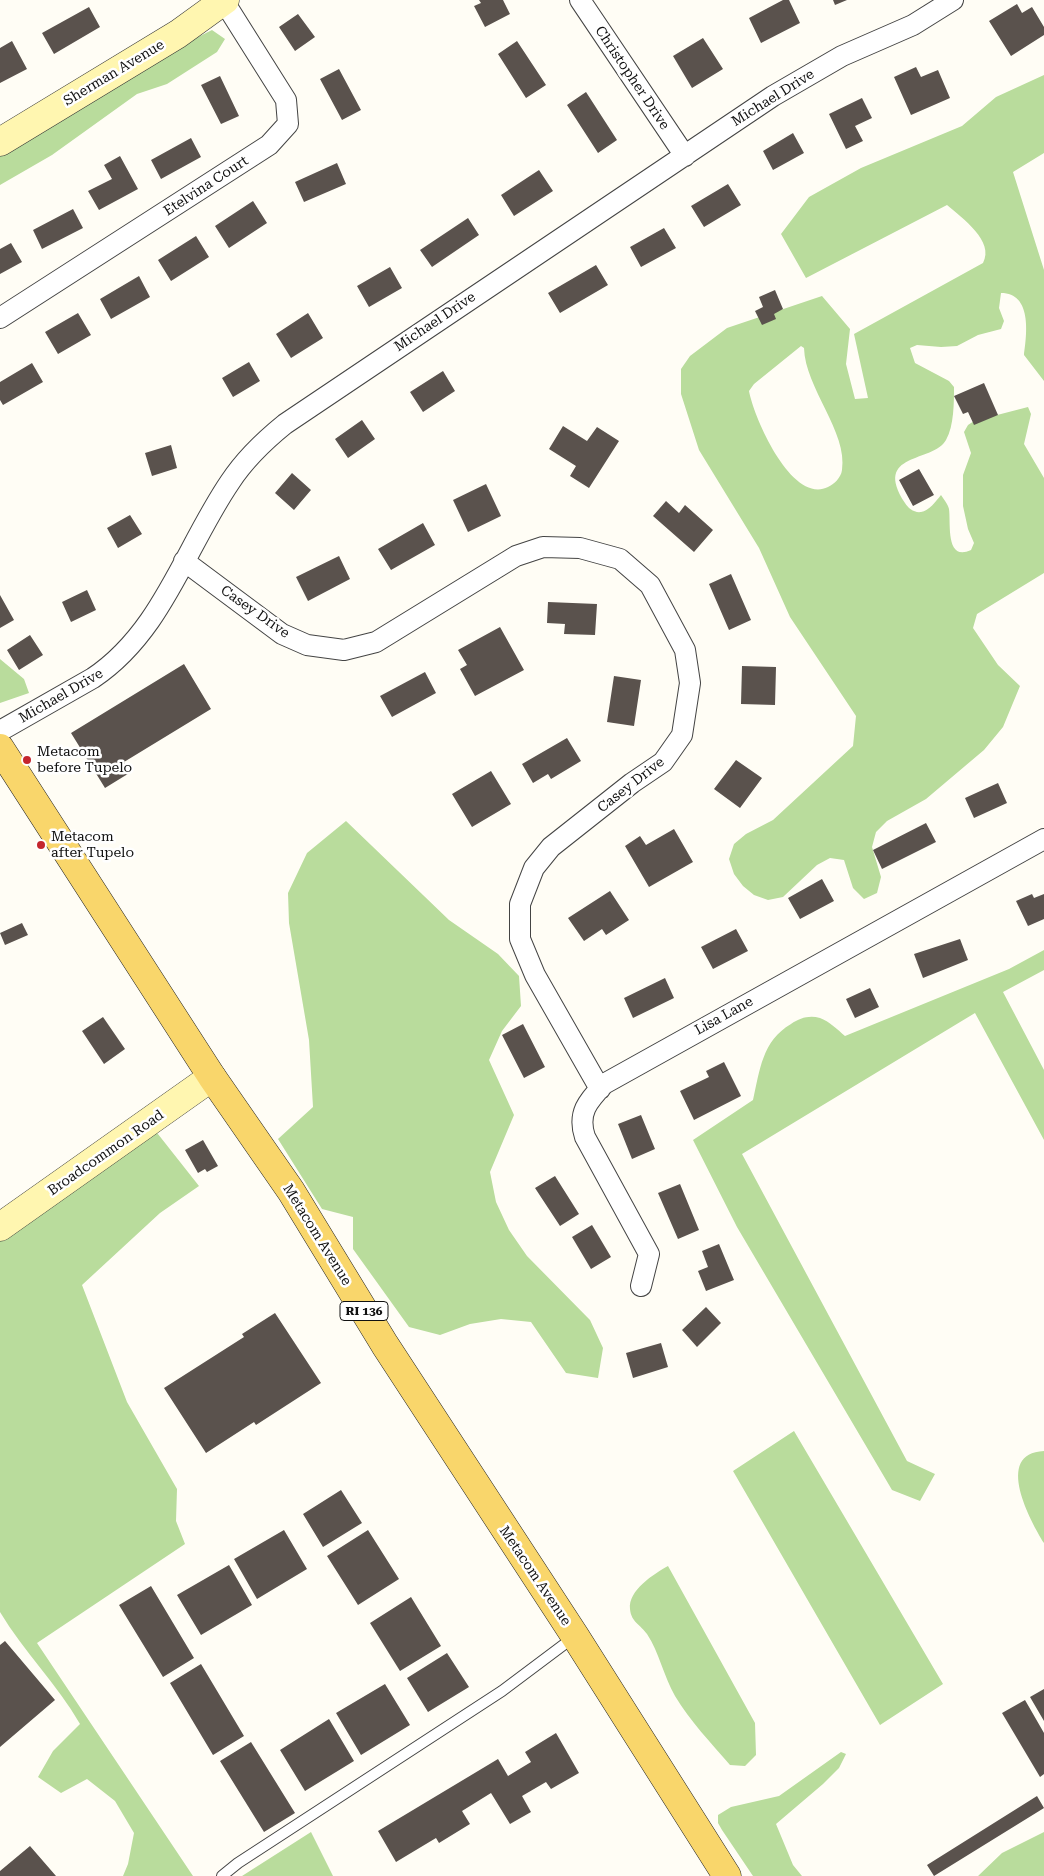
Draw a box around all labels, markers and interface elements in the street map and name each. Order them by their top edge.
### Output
street label: Christopher Drive [591,23,673,133]
street label: Sherman Avenue [61,36,167,110]
street label: Michael Drive [729,66,817,130]
street label: Etelvina Court [161,152,251,220]
street label: Michael Drive [391,289,479,355]
street label: Casey Drive [217,582,293,642]
street label: Michael Drive [16,665,106,727]
place label: Metacom before Tupelo [37,744,132,776]
marker: Metacom before Tupelo [21,754,33,766]
street label: Casey Drive [594,754,668,816]
place label: Metacom after Tupelo [51,829,134,862]
marker: Metacom after Tupelo [35,839,47,851]
street label: Lisa Lane [692,993,756,1039]
street label: Broadcommon Road [45,1107,167,1199]
street label: Metacom Avenue [279,1181,355,1289]
road number: RI 136 [340,1302,388,1320]
street label: Metacom Avenue [495,1523,575,1629]

